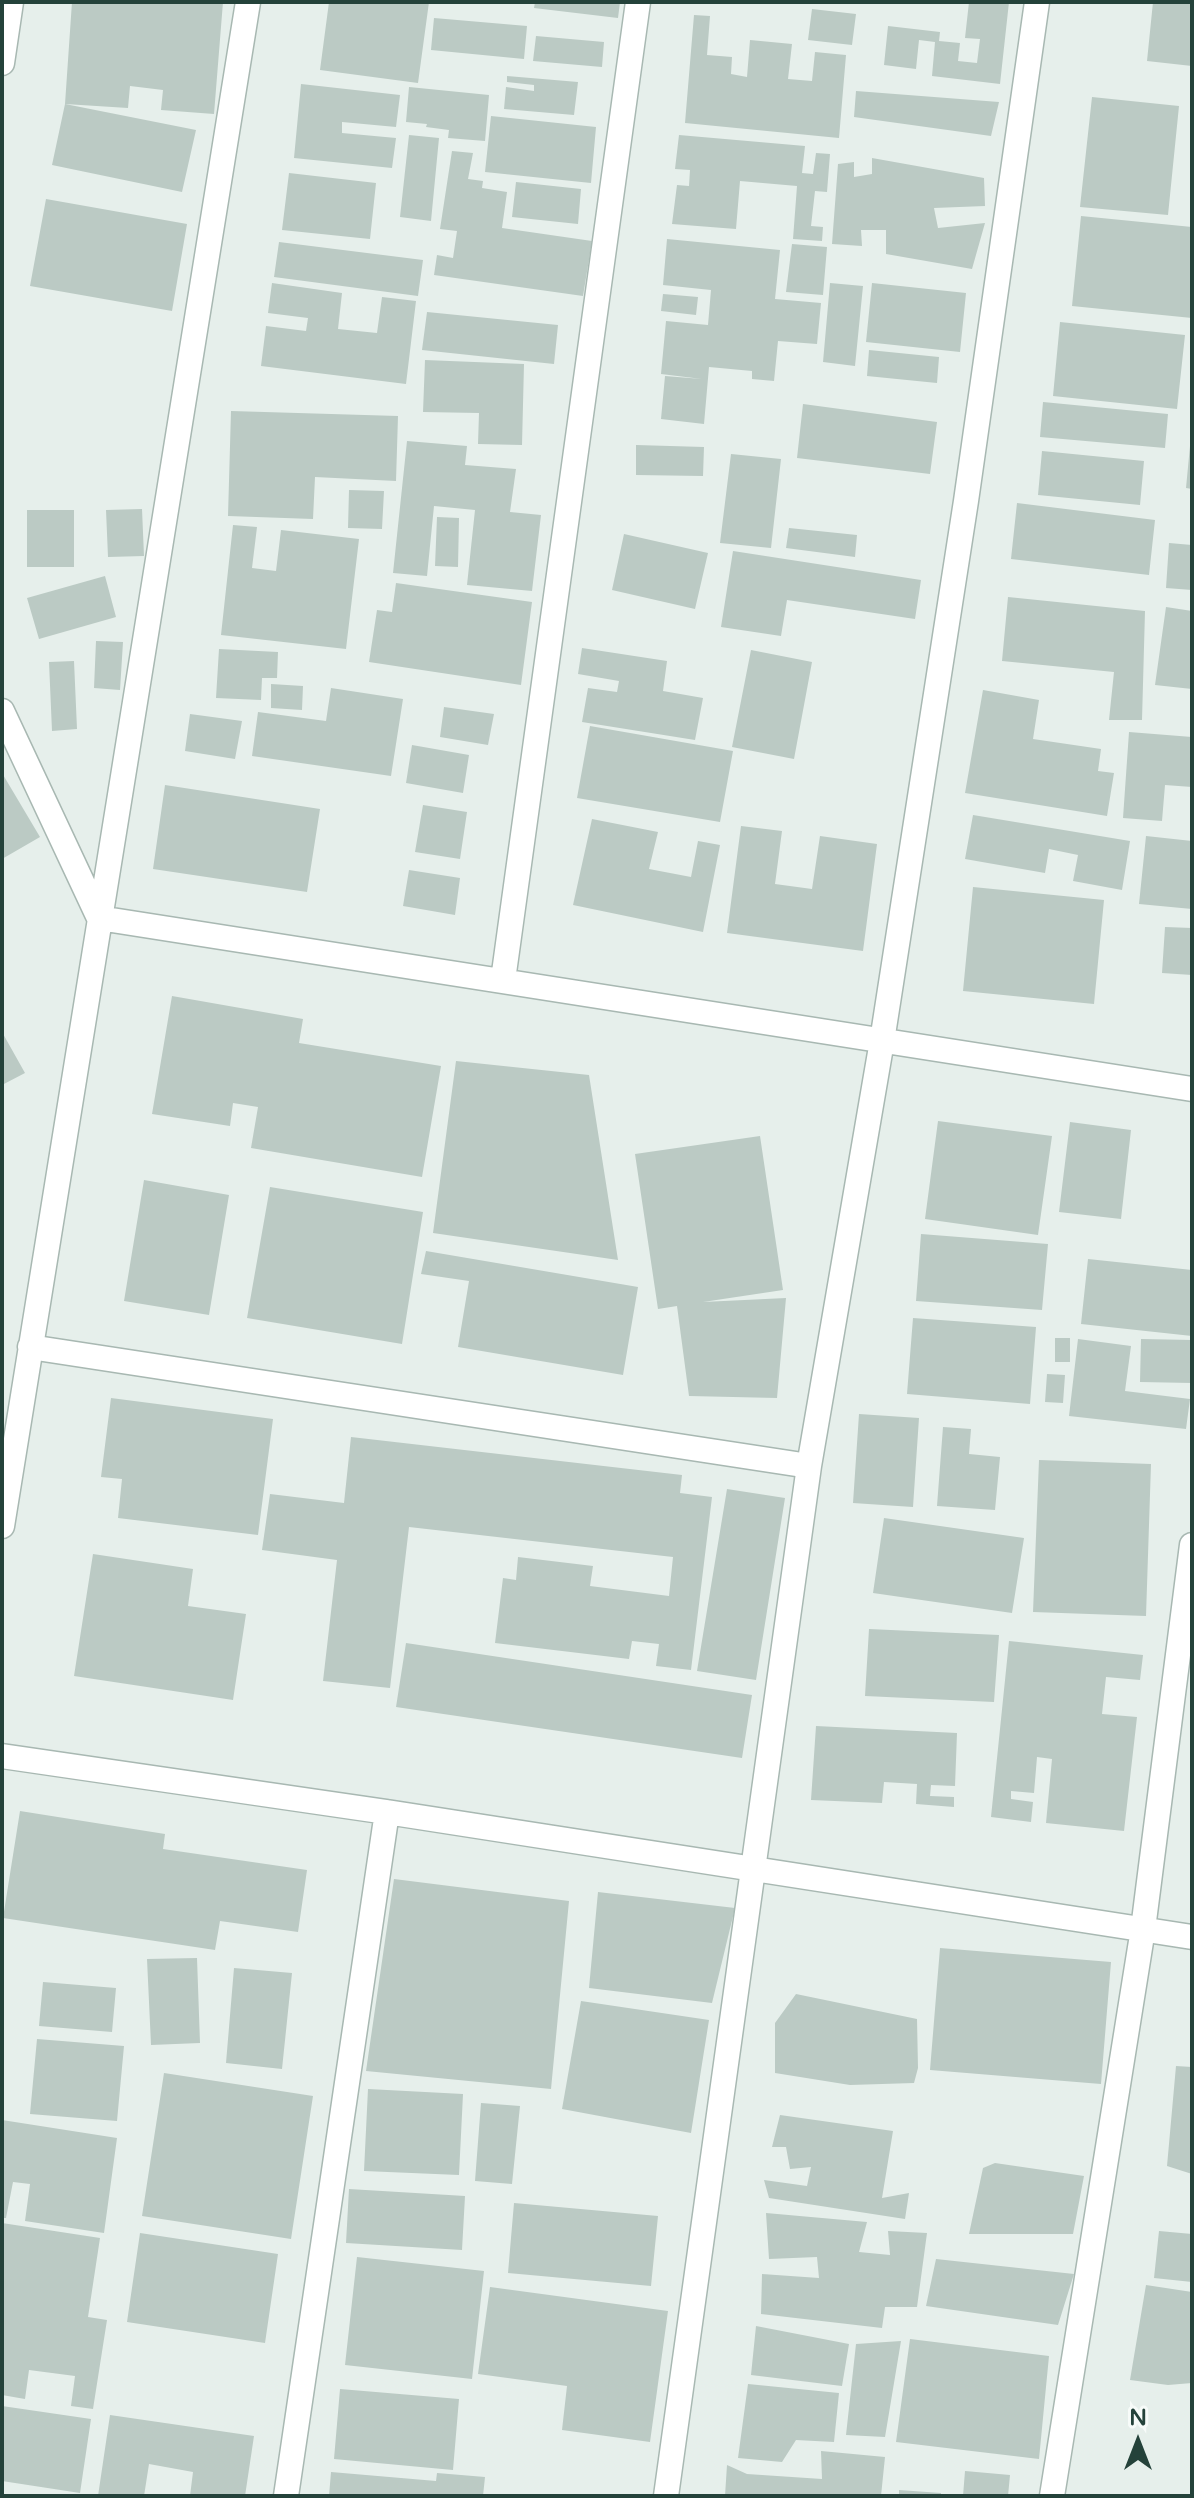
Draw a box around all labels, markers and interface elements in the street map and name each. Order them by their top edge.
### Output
north arrow [1098,2402,1178,2482]
text: N [1129,2405,1147,2431]

